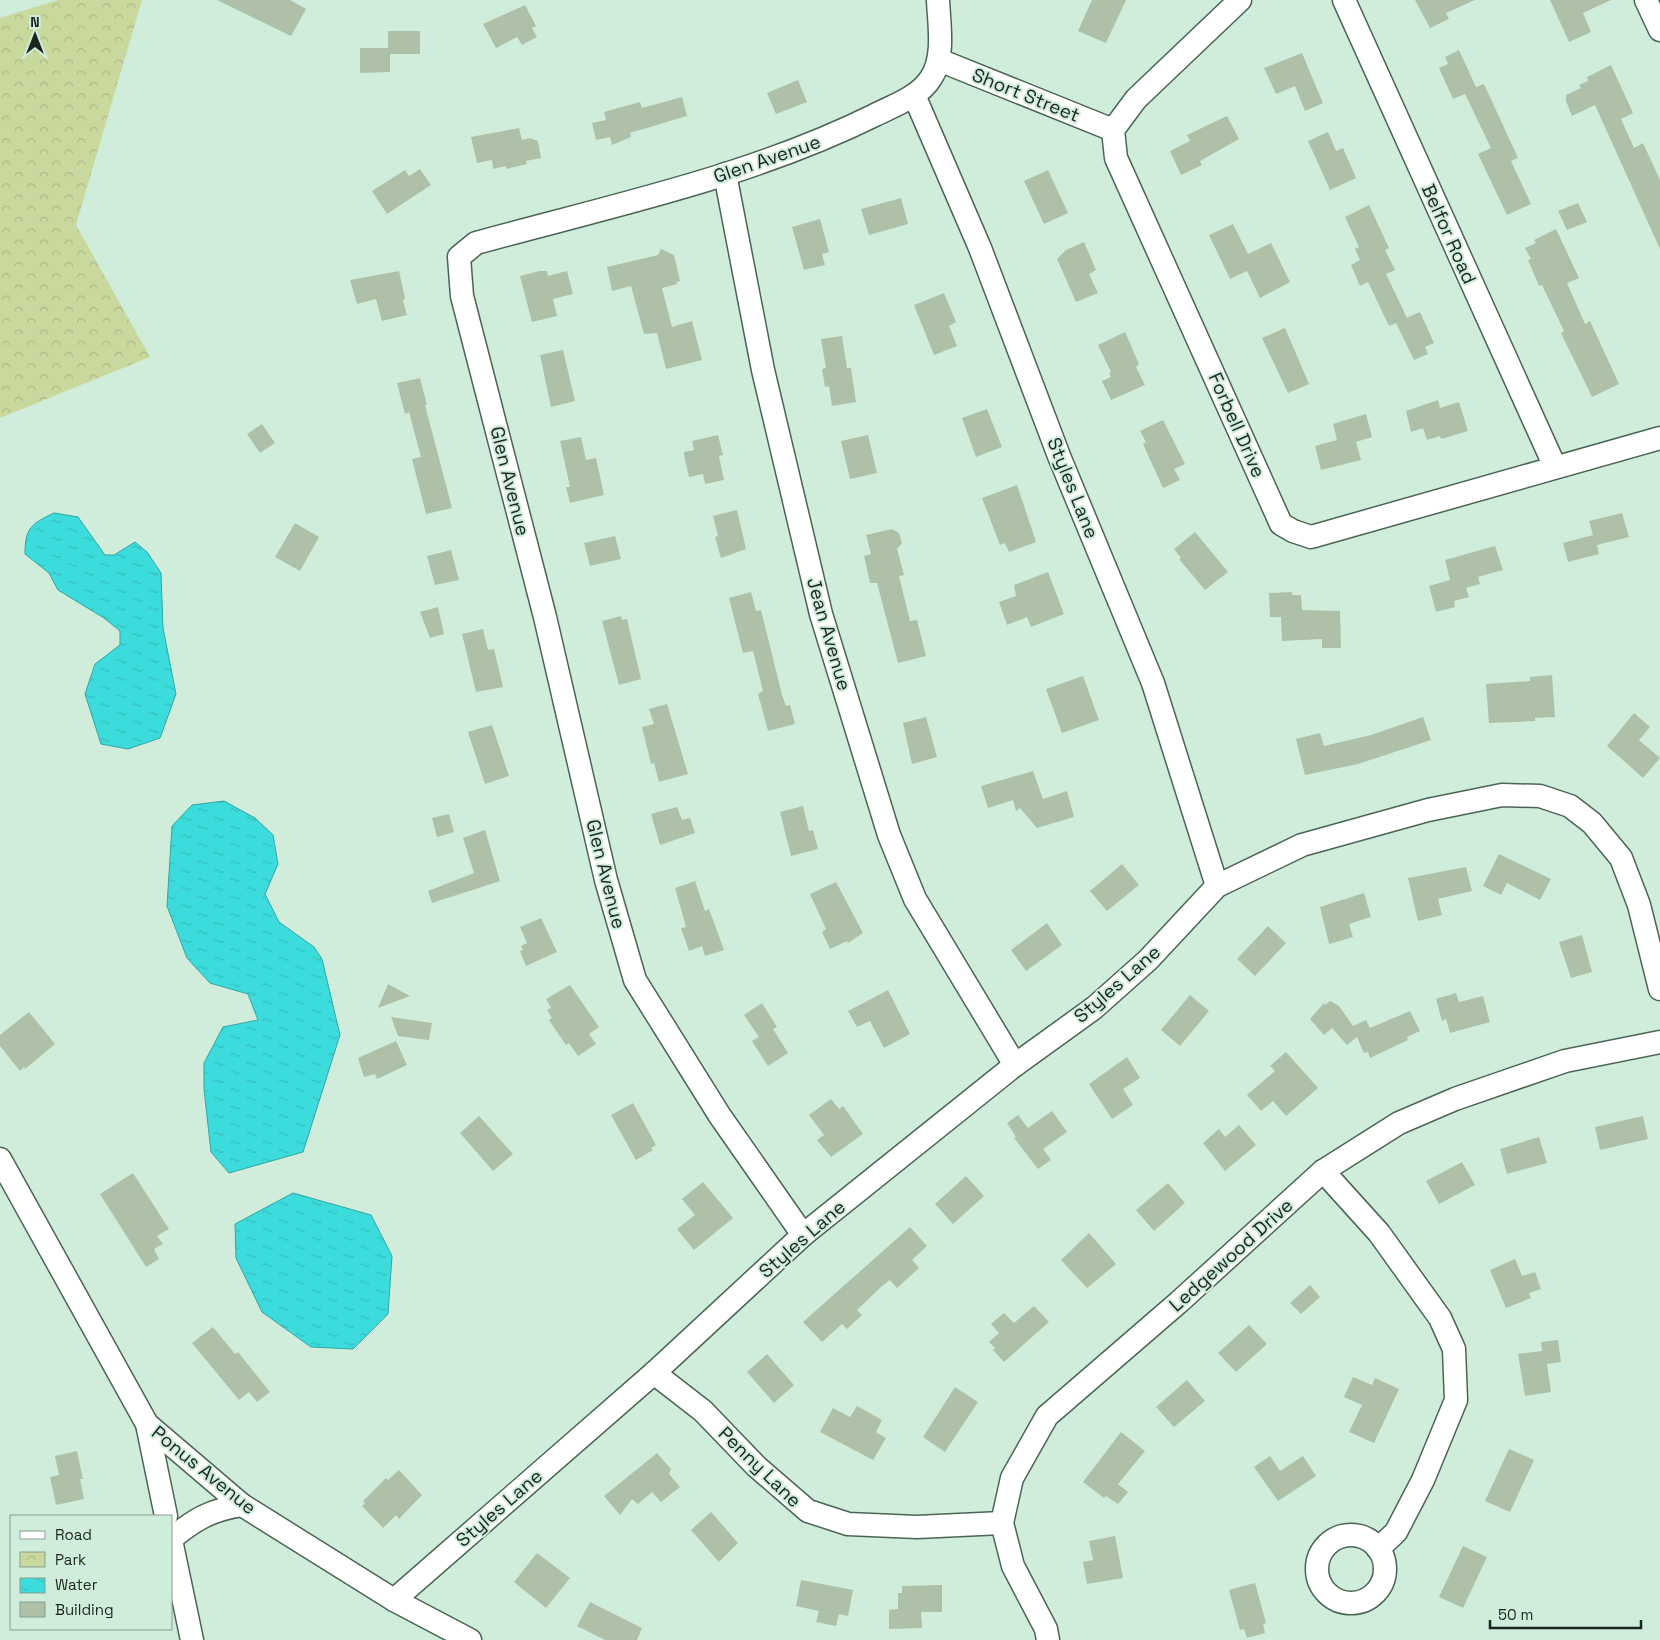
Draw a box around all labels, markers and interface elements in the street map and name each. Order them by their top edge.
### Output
north arrow [10,10,60,60]
text: N [30,13,40,31]
street label: Short Street [969,62,1083,128]
street label: Glen Avenue [710,129,824,189]
street label: Belfor Road [1416,180,1482,288]
street label: Forbell Drive [1203,369,1271,481]
street label: Glen Avenue [484,424,536,538]
street label: Styles Lane [1041,434,1105,542]
street label: Jean Avenue [801,575,857,693]
street label: Glen Avenue [580,817,632,931]
street label: Styles Lane [1068,939,1166,1029]
street label: Ledgewood Drive [1164,1193,1298,1317]
street label: Styles Lane [753,1194,851,1284]
street label: Ponus Avenue [146,1420,262,1520]
street label: Penny Lane [713,1421,807,1513]
street label: Styles Lane [450,1463,548,1553]
legend [10,1515,172,1630]
text: Road [55,1525,92,1544]
text: Park [55,1550,86,1569]
text: Water [55,1575,98,1594]
scale bar [1490,1598,1641,1630]
text: Building [55,1600,114,1619]
text: 50 m [1498,1605,1533,1624]

